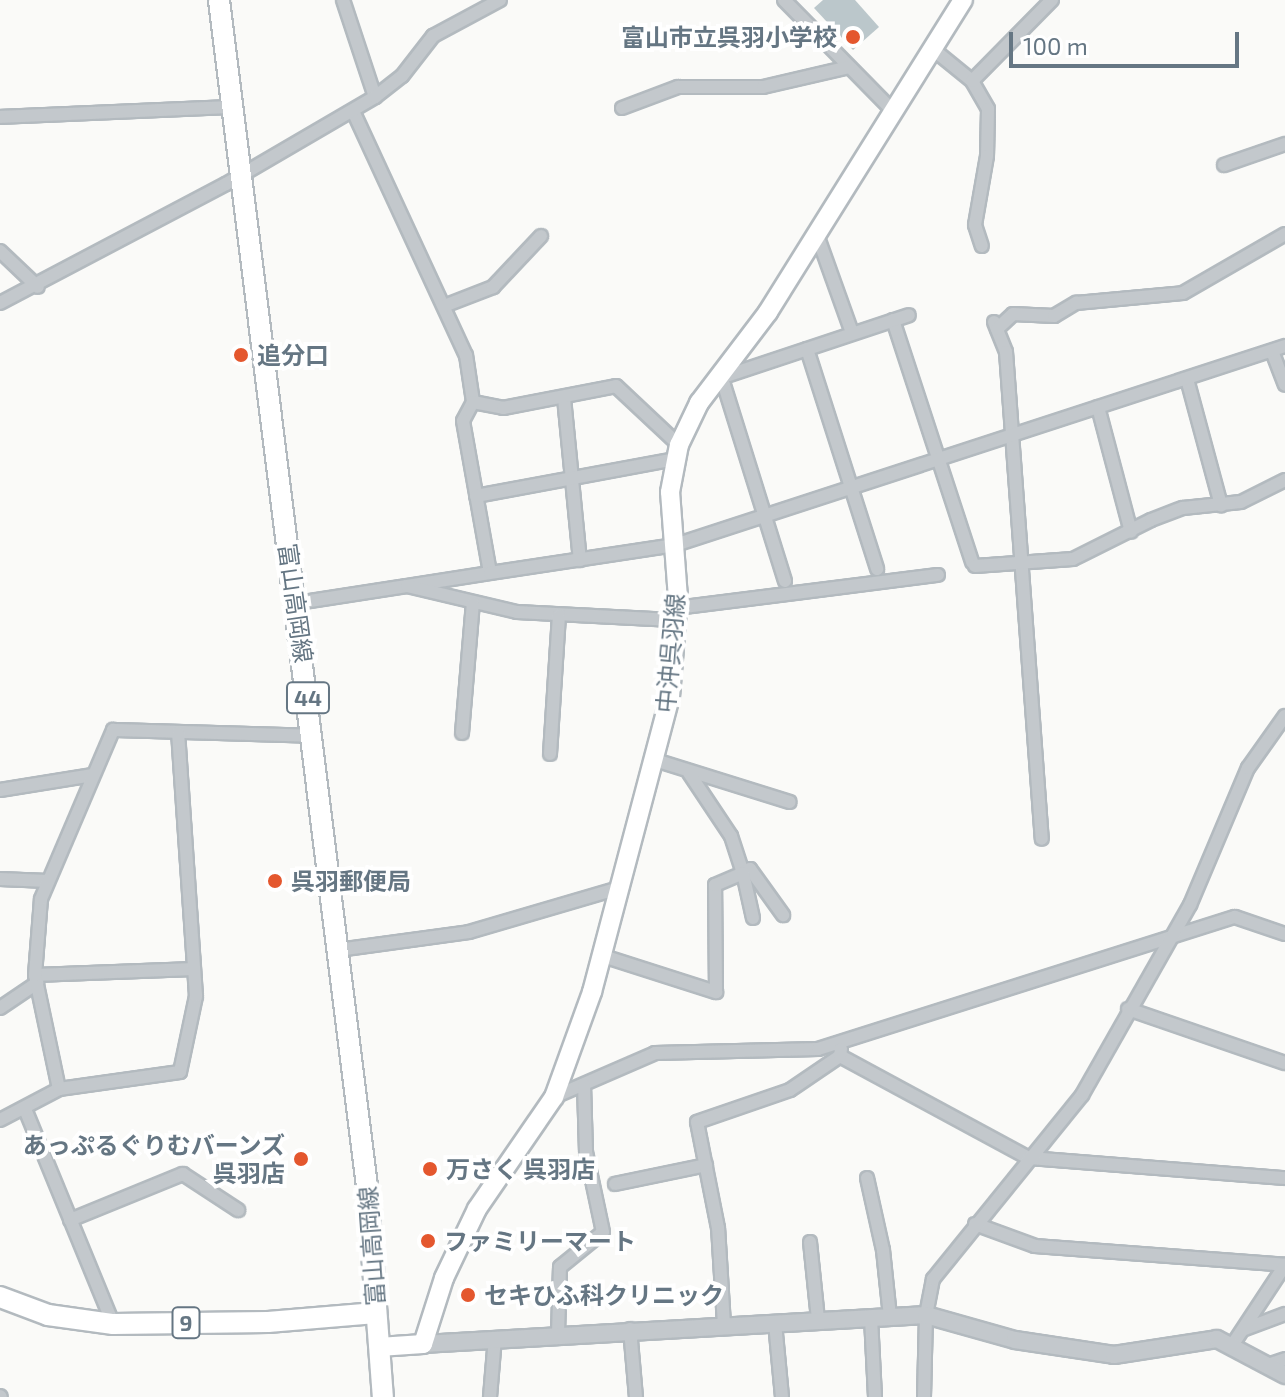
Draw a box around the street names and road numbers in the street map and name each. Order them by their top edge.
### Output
street label: 富山高岡線 [273,542,319,664]
street label: 中沖呉羽線 [650,592,690,714]
road number: 44 [284,680,332,716]
street label: 富山高岡線 [352,1185,390,1307]
road number: 9 [170,1305,202,1341]

